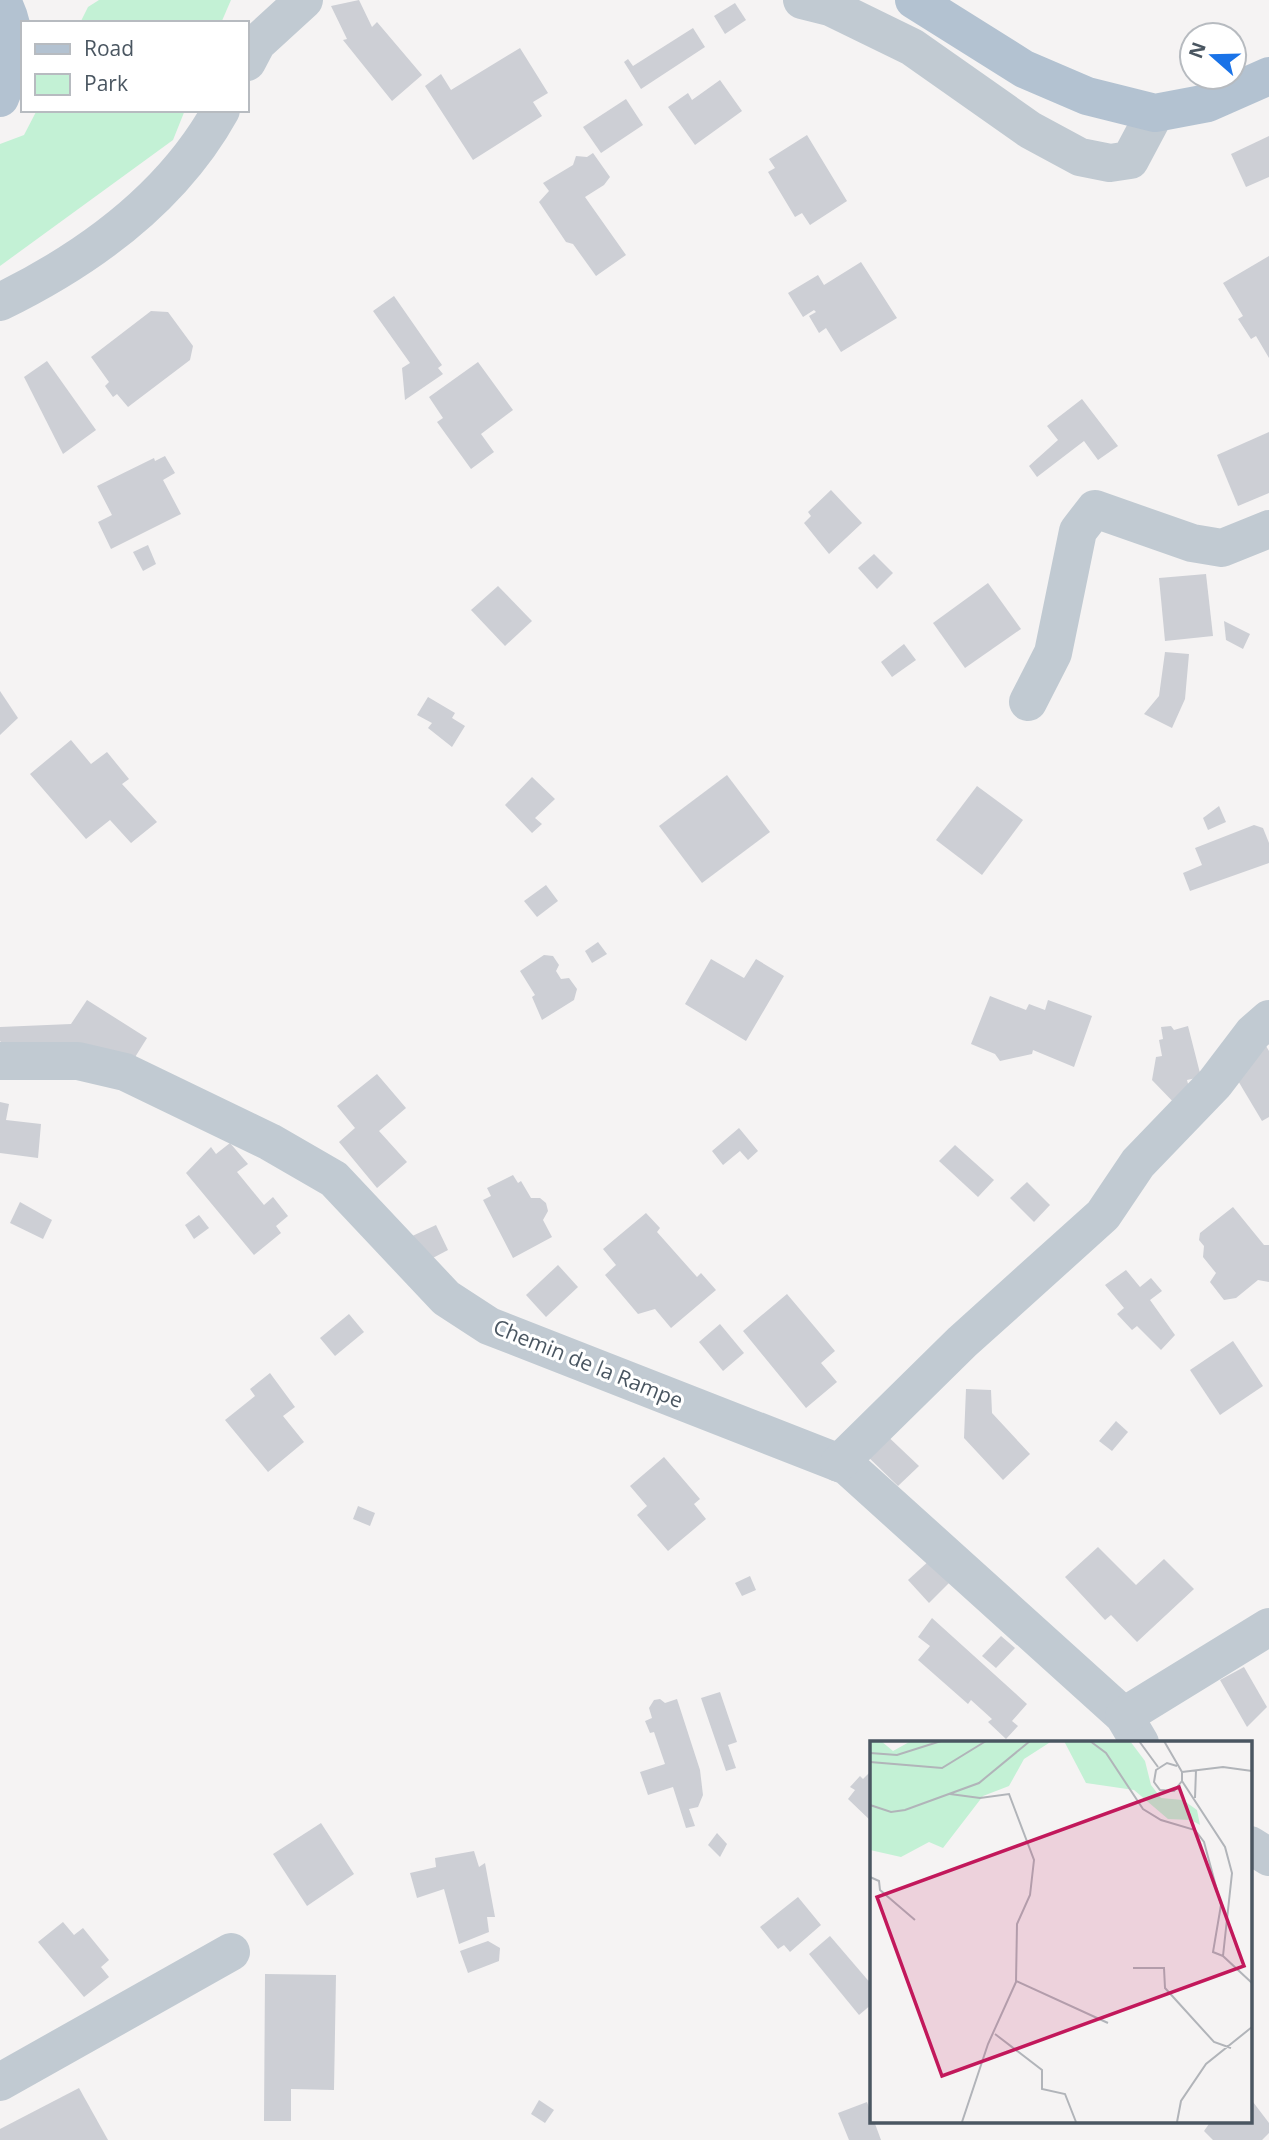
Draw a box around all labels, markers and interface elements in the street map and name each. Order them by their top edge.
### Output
legend [21,21,248,112]
north arrow [1178,21,1248,91]
text: Road [84,34,134,62]
text: N [1182,38,1212,62]
text: Park [84,69,128,97]
street label: Chemin de la Rampe [489,1312,687,1414]
inset map [870,1741,1252,2122]

